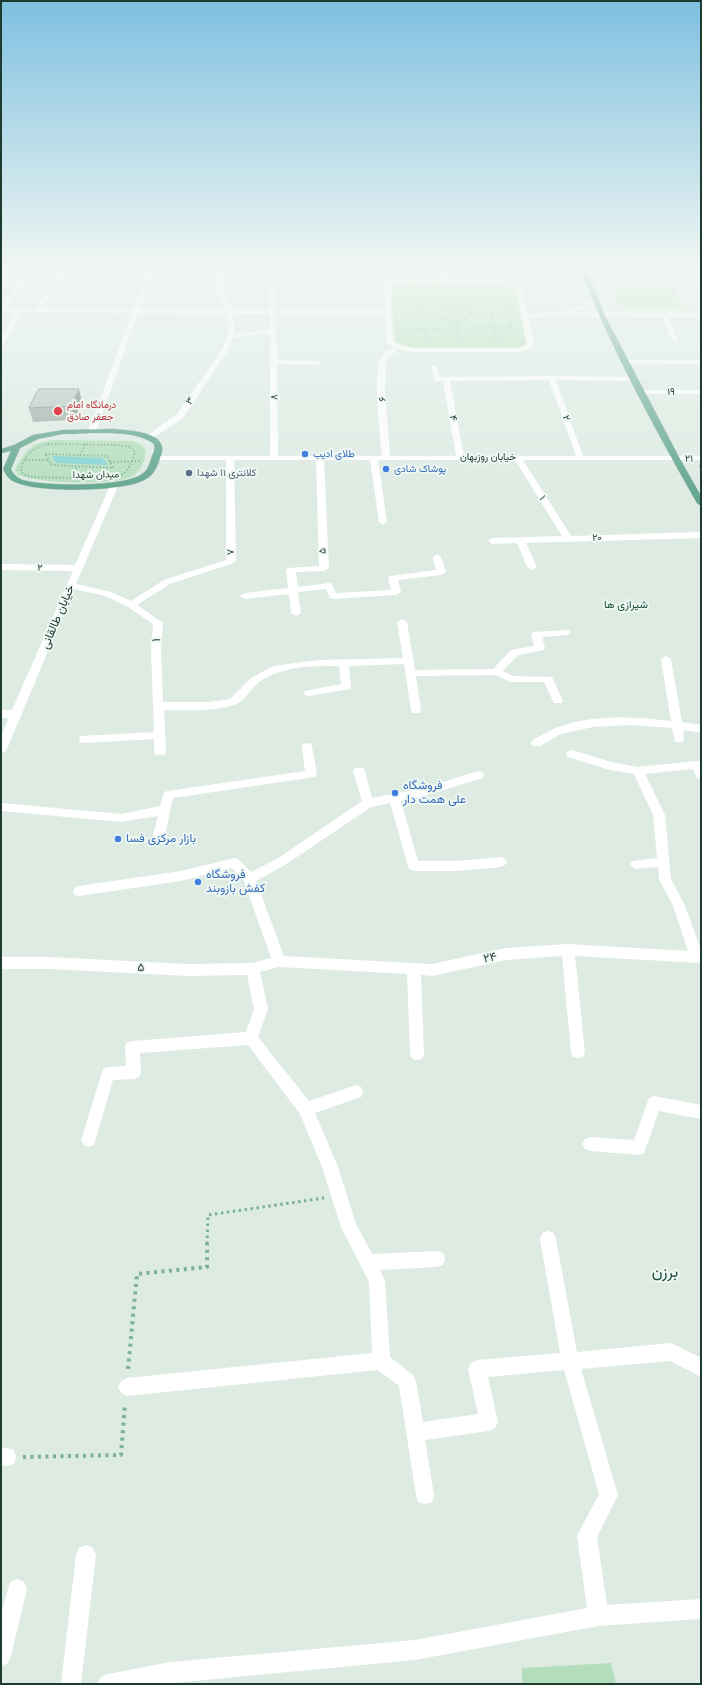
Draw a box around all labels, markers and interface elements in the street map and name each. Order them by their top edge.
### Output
street label: ۱۹ [667,386,675,398]
street label: ۸ [268,394,280,400]
street label: ۳ [183,395,197,407]
street label: ۶ [377,396,389,402]
place label: درمانگاه امام جعفر صادق [67,399,116,422]
marker: درمانگاه امام جعفر صادق [52,405,64,417]
street label: ۴ [447,414,459,422]
street label: ۲ [559,414,573,422]
place label: طلای ادیب [313,448,355,460]
marker: طلای ادیب [300,449,310,459]
street label: خیابان روزبهان [460,451,516,463]
street label: ۲۱ [685,453,693,465]
place label: پوشاک شادی [394,463,446,475]
marker: پوشاک شادی [381,464,391,474]
place label: کلانتری ۱۱ شهدا [197,467,256,479]
marker: کلانتری ۱۱ شهدا [184,468,194,478]
street label: میدان شهدا [73,469,119,481]
street label: ۱ [536,494,548,502]
street label: ۲۰ [592,532,602,544]
street label: ۵ [317,548,329,554]
street label: ۷ [225,549,237,555]
street label: ۲ [37,562,43,574]
street label: خیابان طالقانی [38,583,78,651]
district label: شیرازی ها [604,598,648,612]
street label: ۱ [150,638,164,642]
place label: فروشگاه علی همت دار [403,779,466,807]
marker: فروشگاه علی همت دار [390,788,400,798]
place label: بازار مرکزی فسا [126,832,196,846]
marker: بازار مرکزی فسا [113,834,123,844]
place label: فروشگاه کفش بازوبند [206,868,265,896]
marker: فروشگاه کفش بازوبند [193,877,203,887]
street label: ۲۴ [482,950,498,966]
street label: ۵ [137,961,145,975]
district label: برزن [652,1263,678,1283]

